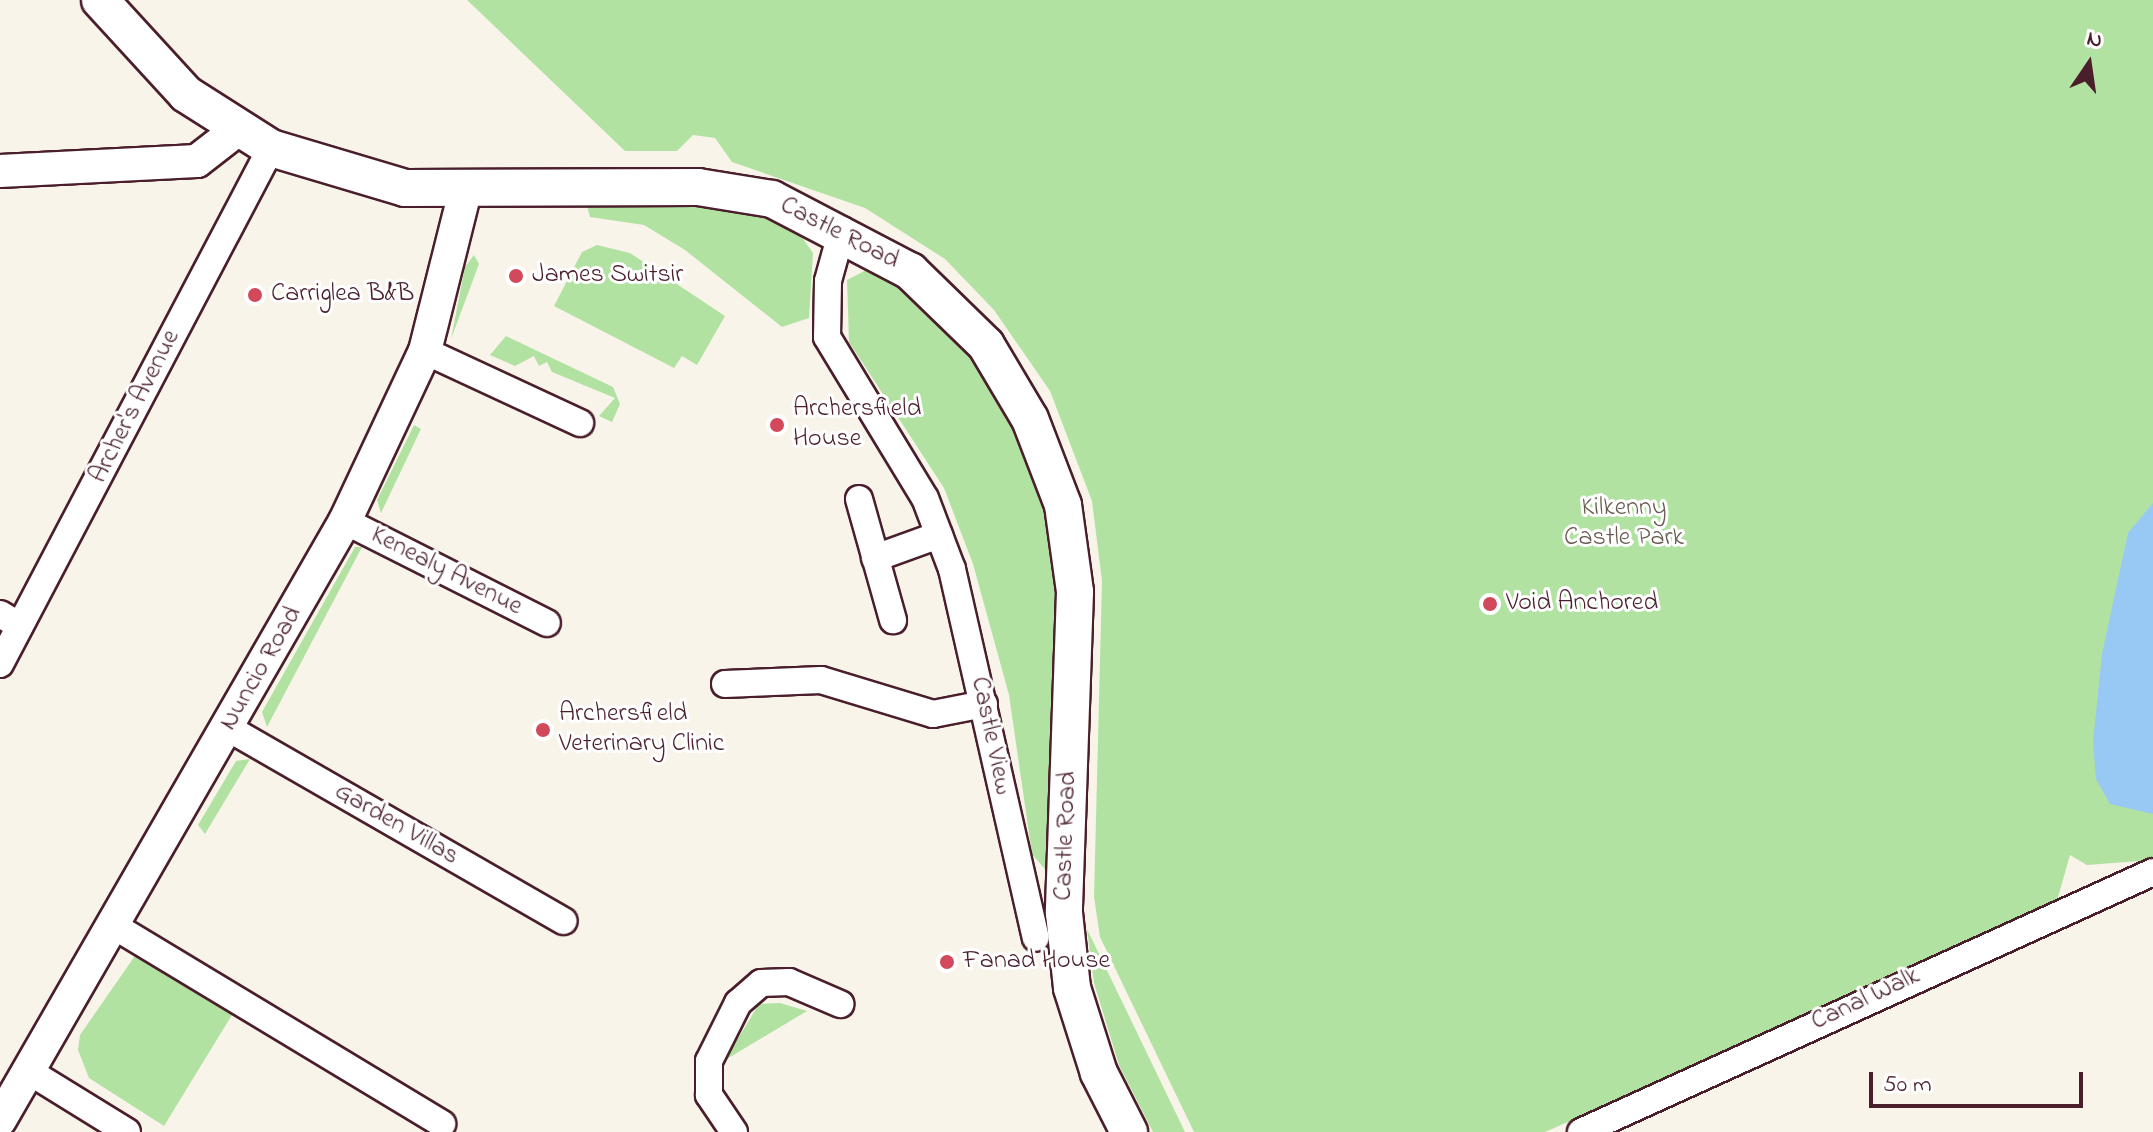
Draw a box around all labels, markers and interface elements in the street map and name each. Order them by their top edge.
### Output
text: N [2084,23,2105,58]
north arrow [2049,24,2129,104]
street label: Castle Road [774,191,904,277]
place label: James Switsir [532,260,683,292]
marker: James Switsir [507,267,525,285]
place label: Carriglea B&B [271,279,414,311]
marker: Carriglea B&B [246,286,264,304]
street label: Archer's Avenue [84,325,188,489]
place label: Archersfield House [793,394,921,456]
marker: Archersfield House [768,416,786,434]
park label: Kilkenny Castle Park [1564,493,1684,554]
street label: Kenealy Avenue [365,520,527,624]
place label: Void Anchored [1506,588,1658,620]
marker: Void Anchored [1481,595,1499,613]
street label: Nuncio Road [214,601,310,737]
street label: Castle View [962,674,1018,798]
place label: Archersfield Veterinary Clinic [559,699,724,760]
marker: Archersfield Veterinary Clinic [534,721,552,739]
street label: Castle Road [1049,771,1085,901]
street label: Garden Villas [328,777,464,873]
place label: Fanad House [963,946,1110,978]
marker: Fanad House [938,953,956,971]
street label: Canal Walk [1807,961,1925,1039]
scale bar [1873,1056,2087,1106]
text: 50 m [1883,1068,1932,1103]

